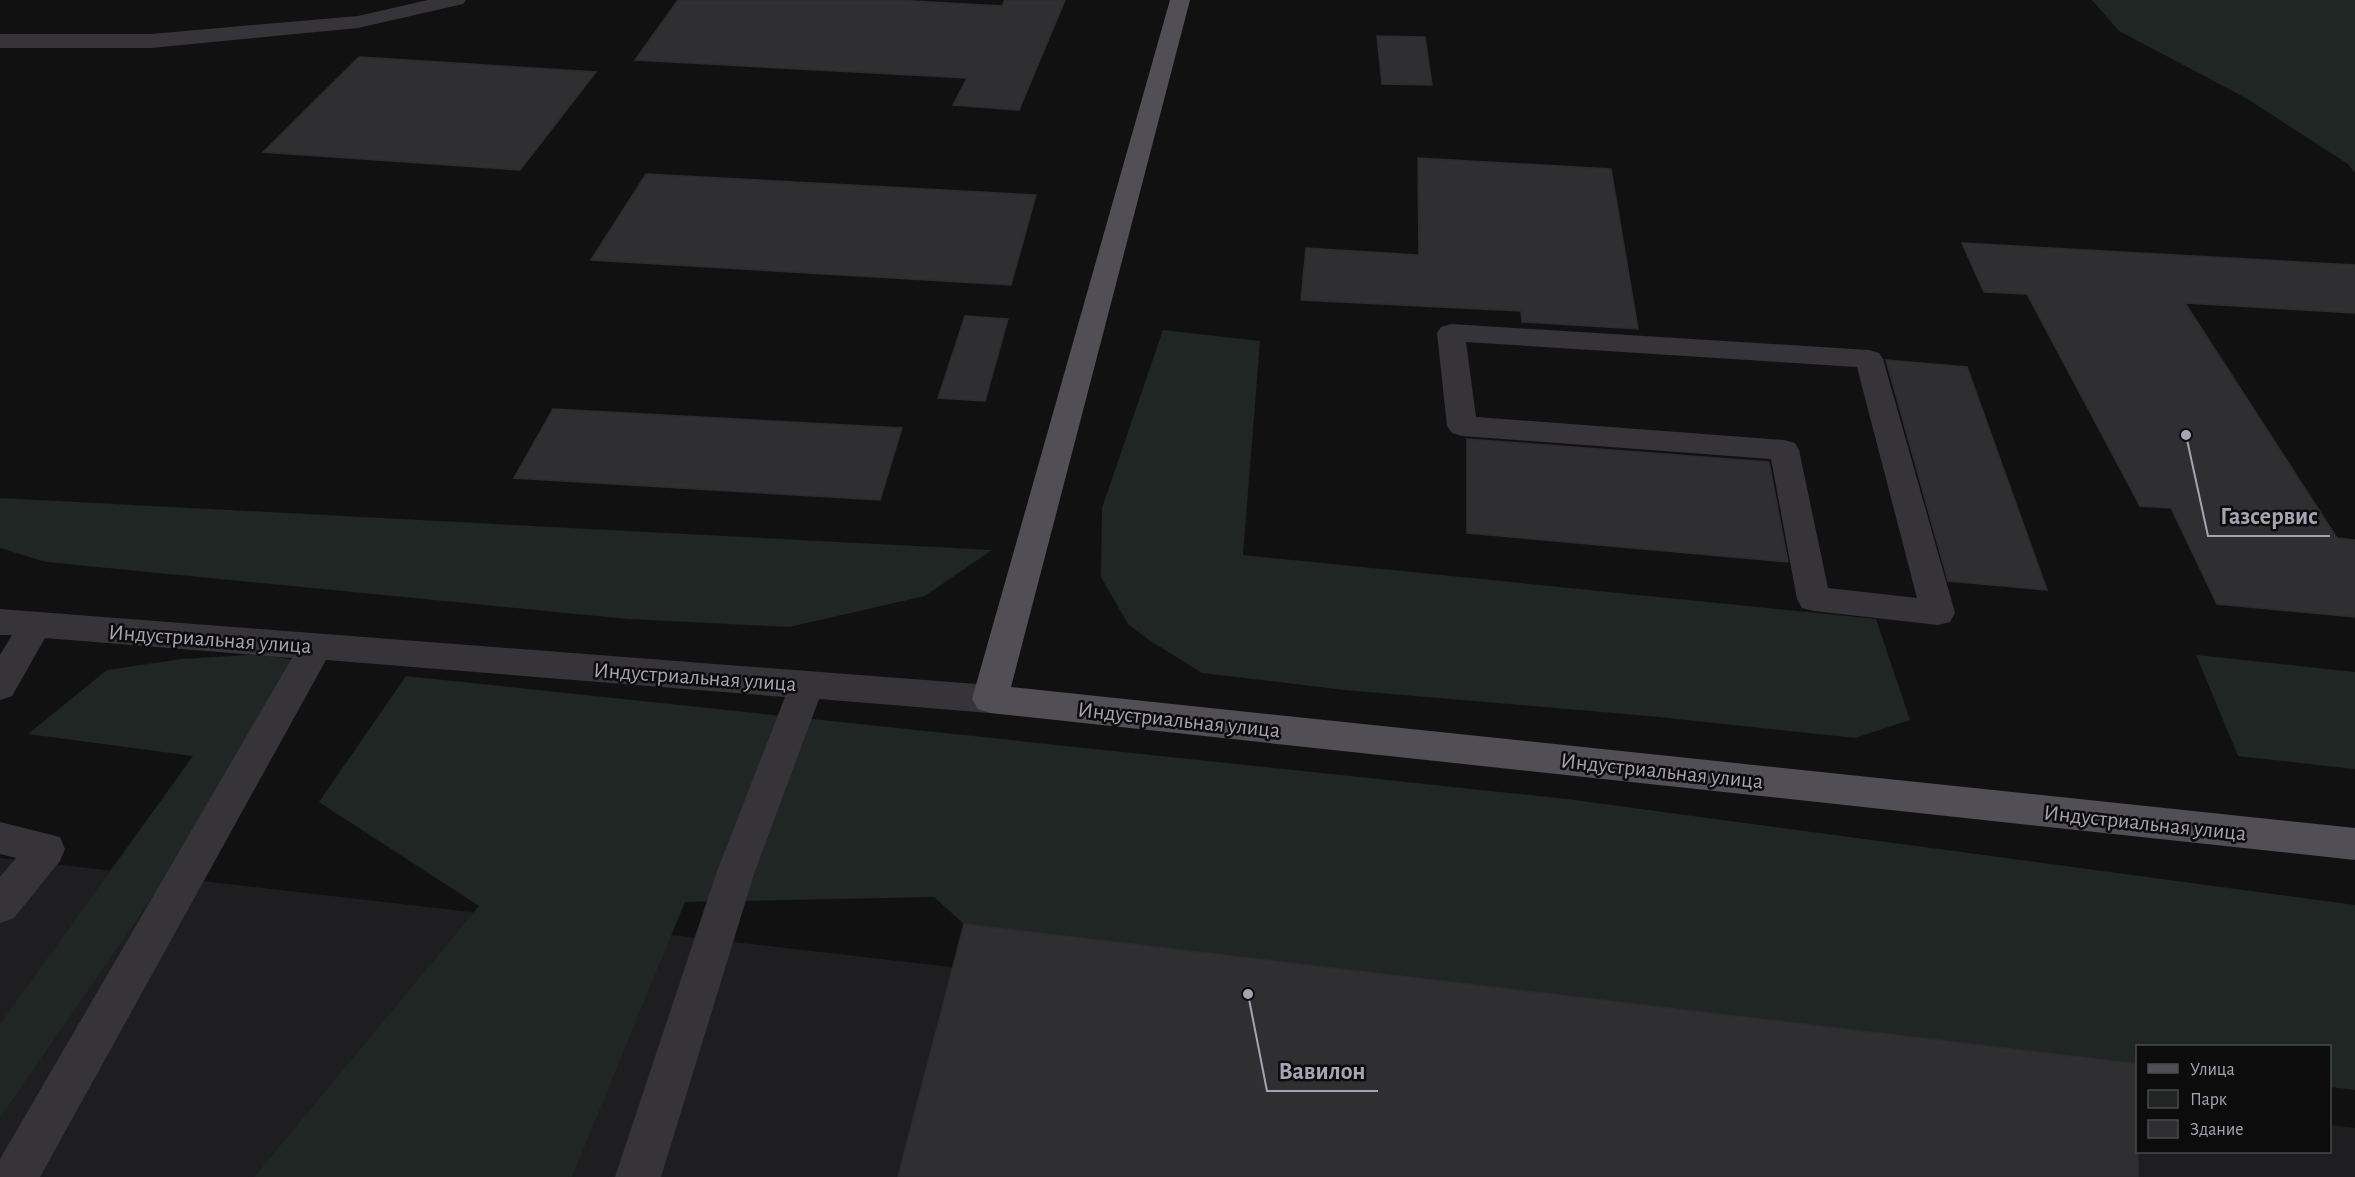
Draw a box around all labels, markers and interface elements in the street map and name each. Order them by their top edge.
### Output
callout: Газсервис [2208,494,2330,536]
text: Газсервис [2220,505,2318,529]
street label: Индустриальная улица [108,621,312,657]
street label: Индустриальная улица [593,659,797,695]
street label: Индустриальная улица [1077,698,1281,742]
street label: Индустриальная улица [1560,749,1764,793]
street label: Индустриальная улица [2043,801,2247,845]
legend [2136,1045,2331,1153]
callout: Вавилон [1267,1049,1378,1091]
text: Вавилон [1278,1060,1366,1084]
text: Улица [2190,1061,2235,1079]
text: Парк [2190,1091,2228,1109]
text: Здание [2190,1121,2244,1139]

